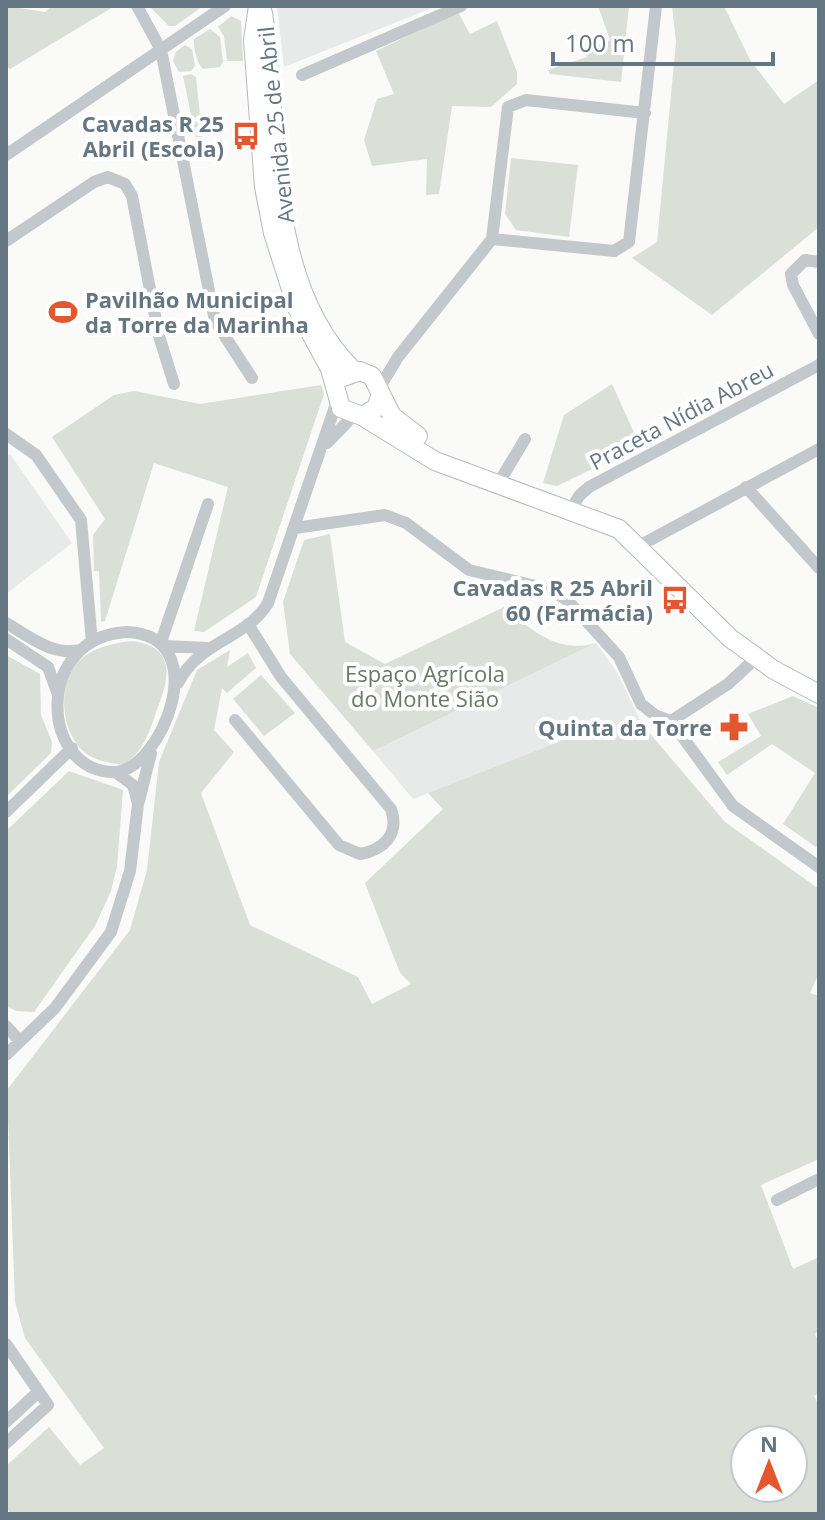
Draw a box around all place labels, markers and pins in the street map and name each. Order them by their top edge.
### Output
place label: Cavadas R 25 Abril (Escola) [82,108,224,163]
bus stop icon: Cavadas R 25 Abril (Escola) [231,121,261,151]
place label: Pavilhão Municipal da Torre da Marinha [85,284,309,339]
sports icon: Pavilhão Municipal da Torre da Marinha [48,297,78,327]
place label: Cavadas R 25 Abril 60 (Farmácia) [452,572,653,627]
bus stop icon: Cavadas R 25 Abril 60 (Farmácia) [660,585,690,615]
place label: Quinta da Torre [538,712,712,742]
pharmacy icon: Quinta da Torre [719,712,749,742]

